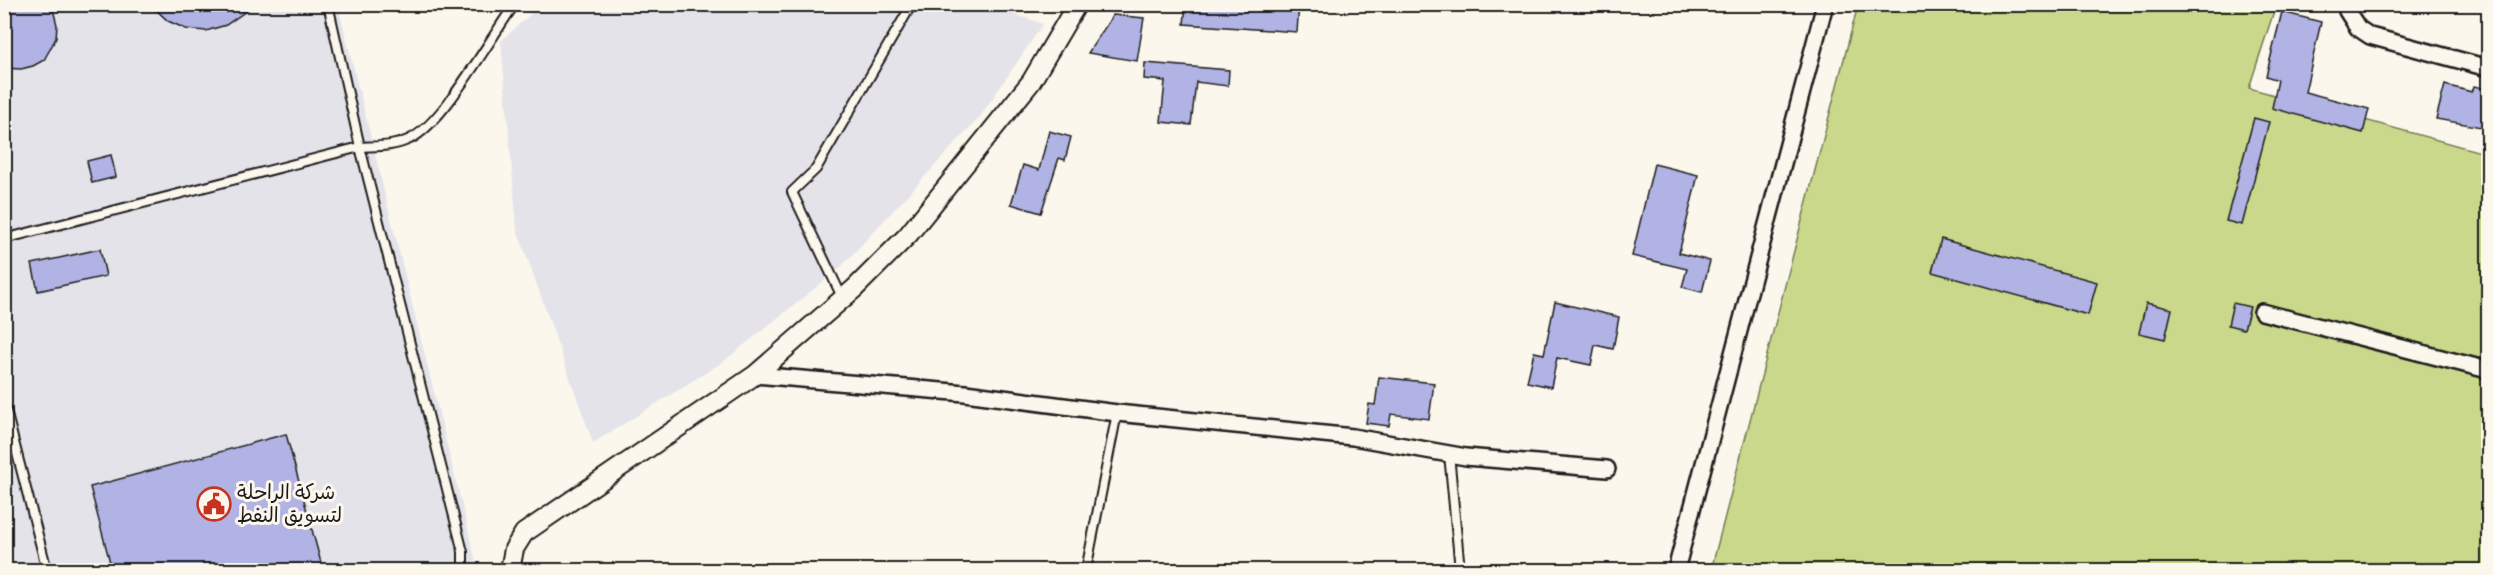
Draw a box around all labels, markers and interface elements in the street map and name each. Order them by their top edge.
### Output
place label: شركة الراحلة لتسويق النفط [237,475,342,533]
public building icon: شركة الراحلة لتسويق النفط [196,486,232,522]

